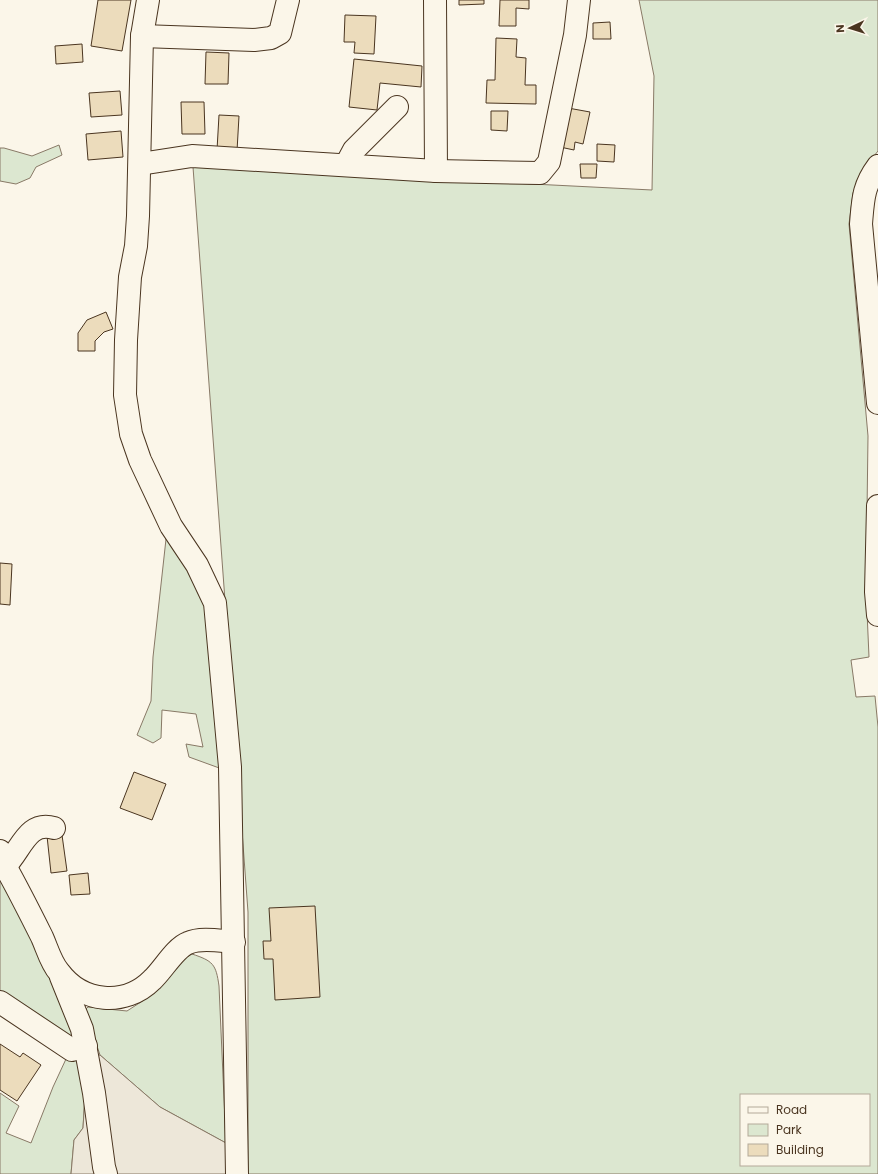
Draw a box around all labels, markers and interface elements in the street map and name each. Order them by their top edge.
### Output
north arrow [830,8,870,48]
text: N [832,24,848,33]
legend [740,1094,870,1166]
text: Road [776,1101,807,1118]
text: Park [776,1121,803,1138]
text: Building [776,1141,824,1158]

